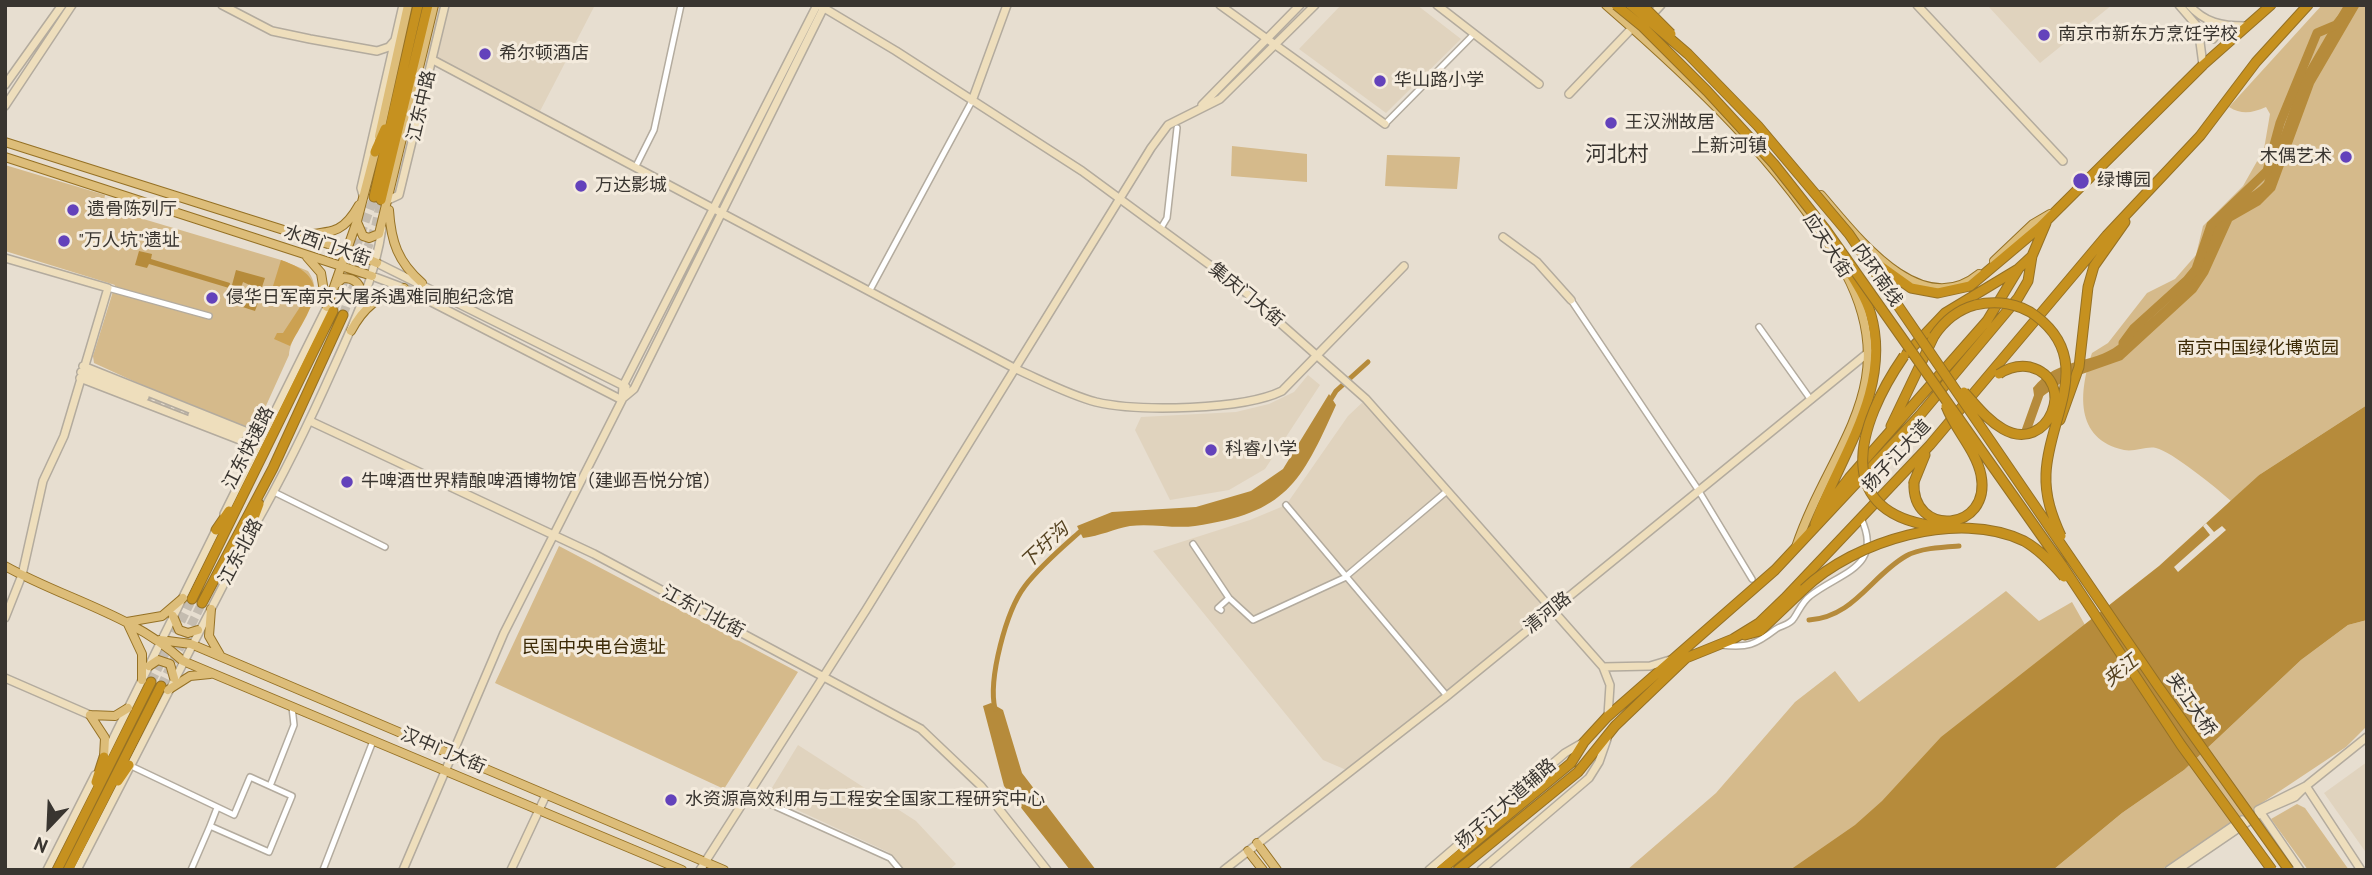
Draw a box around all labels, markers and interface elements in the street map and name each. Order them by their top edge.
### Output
place label: 南京市新东方烹饪学校 [2058,24,2238,46]
marker: 南京市新东方烹饪学校 [2036,27,2052,43]
place label: 希尔顿酒店 [499,43,589,65]
marker: 希尔顿酒店 [477,46,493,62]
street label: 江东中路 [403,68,441,144]
place label: 华山路小学 [1394,70,1484,92]
marker: 华山路小学 [1372,73,1388,89]
place label: 王汉洲故居 [1625,112,1715,134]
marker: 王汉洲故居 [1603,115,1619,131]
district label: 上新河镇 [1691,136,1767,158]
district label: 河北村 [1586,142,1648,168]
place label: 木偶艺术 [2260,146,2332,168]
marker: 木偶艺术 [2338,149,2354,165]
place label: 绿博园 [2097,170,2151,192]
marker: 绿博园 [2071,171,2091,191]
place label: 万达影城 [595,175,667,197]
marker: 万达影城 [573,178,589,194]
place label: 遗骨陈列厅 [87,199,177,221]
marker: 遗骨陈列厅 [65,202,81,218]
street label: 应天大街 [1798,210,1856,282]
street label: 水西门大街 [281,221,373,271]
place label: "万人坑"遗址 [78,230,180,252]
marker: "万人坑"遗址 [56,233,72,249]
street label: 内环南线 [1848,239,1906,311]
street label: 集庆门大街 [1204,258,1288,332]
place label: 侵华日军南京大屠杀遇难同胞纪念馆 [226,287,514,309]
marker: 侵华日军南京大屠杀遇难同胞纪念馆 [204,290,220,306]
park label: 南京中国绿化博览园 [2177,338,2339,360]
street label: 江东快速路 [219,403,279,493]
street label: 扬子江大道 [1858,416,1936,496]
place label: 科睿小学 [1225,439,1297,461]
marker: 科睿小学 [1203,442,1219,458]
place label: 牛啤酒世界精酿啤酒博物馆（建邺吾悦分馆） [361,471,721,493]
marker: 牛啤酒世界精酿啤酒博物馆（建邺吾悦分馆） [339,474,355,490]
street label: 江东北路 [215,515,267,589]
water label: 下圩沟 [1016,518,1074,574]
street label: 江东门北街 [658,581,748,643]
street label: 清河路 [1520,588,1576,638]
park label: 民国中央电台遗址 [522,637,666,659]
water label: 夹江 [2099,650,2143,692]
street label: 夹江大桥 [2162,669,2220,741]
street label: 汉中门大街 [397,723,489,779]
street label: 扬子江大道辅路 [1451,755,1561,853]
place label: 水资源高效利用与工程安全国家工程研究中心 [685,789,1045,811]
north arrow [14,791,84,861]
marker: 水资源高效利用与工程安全国家工程研究中心 [663,792,679,808]
text: N [30,832,51,859]

